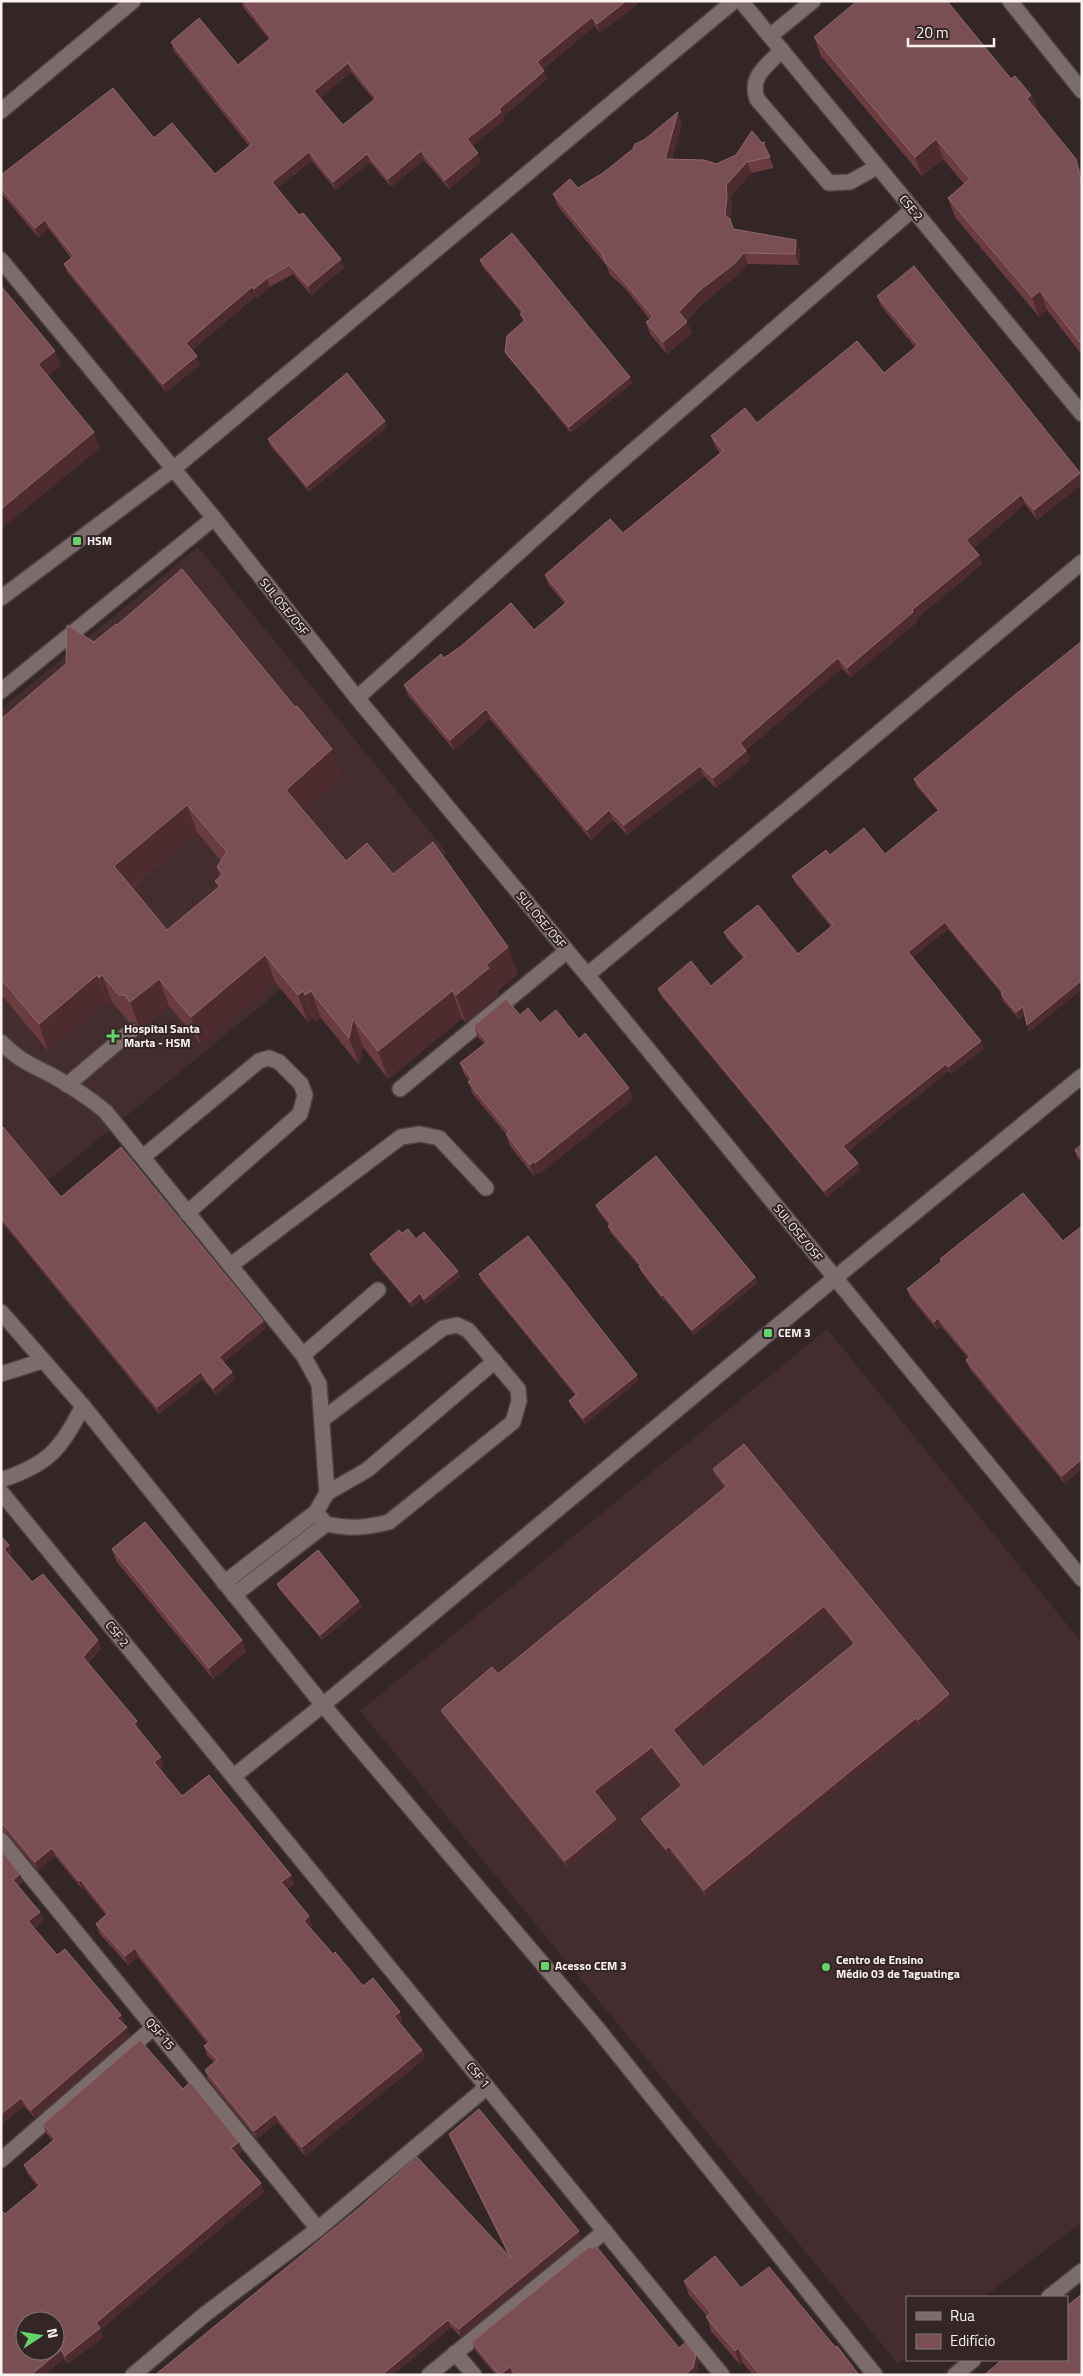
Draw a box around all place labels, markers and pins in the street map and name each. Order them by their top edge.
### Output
place label: HSM [87,531,112,550]
marker: HSM [71,535,83,547]
place label: Hospital Santa Marta - HSM [124,1019,200,1052]
marker: Hospital Santa Marta - HSM [106,1029,120,1043]
place label: CEM 3 [778,1323,811,1342]
marker: CEM 3 [762,1327,774,1339]
place label: Centro de Ensino Médio 03 de Taguatinga [836,1950,960,1983]
place label: Acesso CEM 3 [555,1956,627,1975]
marker: Acesso CEM 3 [539,1960,551,1972]
marker: Centro de Ensino Médio 03 de Taguatinga [820,1961,832,1973]

